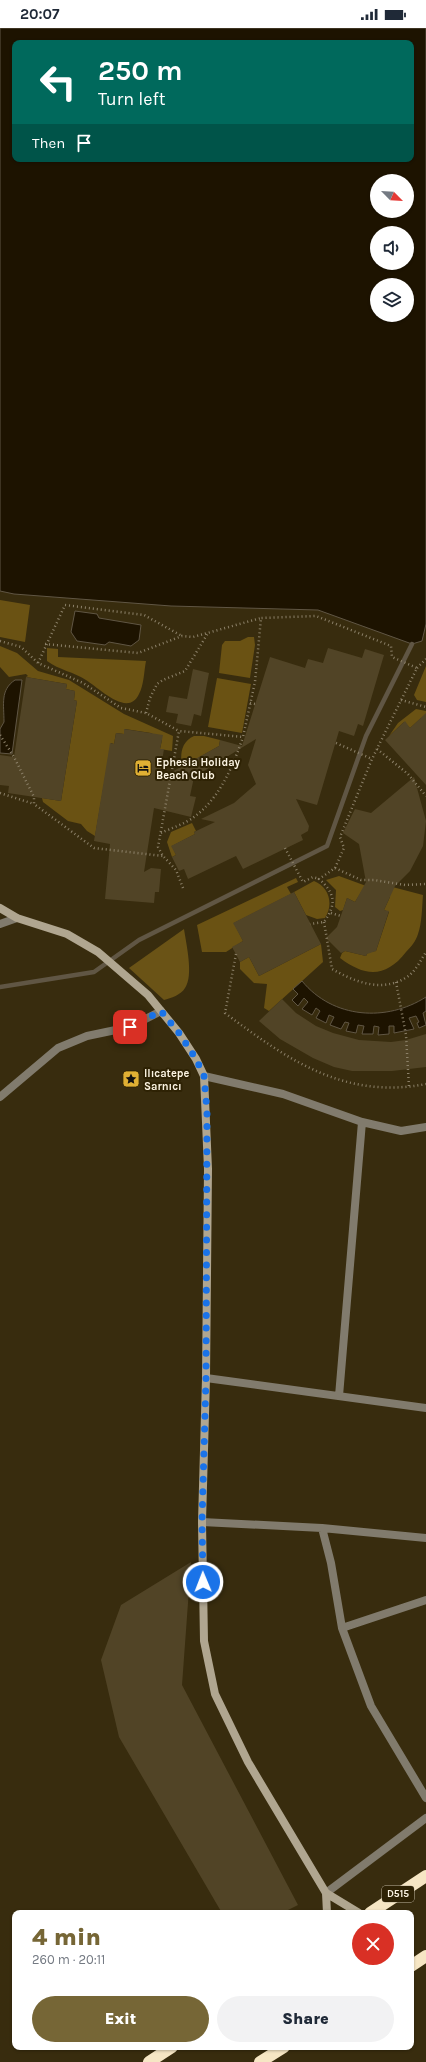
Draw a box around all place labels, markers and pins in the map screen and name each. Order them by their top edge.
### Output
place label: Ephesia Holiday Beach Club [156,756,241,782]
hotel icon: Ephesia Holiday Beach Club [133,758,153,778]
pin [113,1010,147,1044]
place label: Ilıcatepe Sarnıcı [144,1067,189,1093]
place icon: Ilıcatepe Sarnıcı [121,1069,141,1089]

